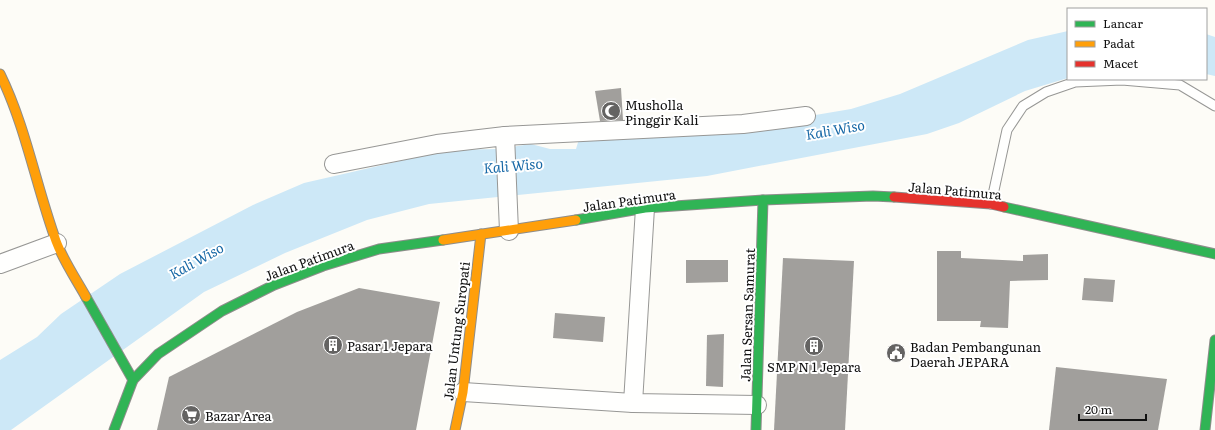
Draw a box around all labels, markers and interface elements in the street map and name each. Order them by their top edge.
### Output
legend [1067,8,1207,80]
text: Lancar [1103,14,1143,32]
text: Padat [1103,34,1135,52]
text: Macet [1103,54,1138,72]
place label: Musholla Pinggir Kali [625,95,699,129]
mosque icon: Musholla Pinggir Kali [600,100,622,122]
water label: Kali Wiso [804,114,866,144]
water label: Kali Wiso [482,152,544,178]
street label: Jalan Patimura [907,176,1003,204]
street label: Jalan Patimura [581,184,677,216]
street label: Jalan Patimura [262,235,356,285]
water label: Kali Wiso [165,237,227,283]
street label: Jalan Sersan Samurat [735,247,759,382]
street label: Jalan Untung Suropati [438,260,474,402]
building icon: Pasar 1 Jepara [322,334,344,356]
building icon: SMP N 1 Jepara [803,335,825,357]
place label: Pasar 1 Jepara [347,336,433,355]
place label: Badan Pembangunan Daerah JEPARA [910,337,1042,371]
public building icon: Badan Pembangunan Daerah JEPARA [885,342,907,364]
place label: SMP N 1 Jepara [767,357,861,376]
scale bar [1079,396,1146,422]
text: 20 m [1085,400,1112,418]
supermarket icon: Bazar Area [180,404,202,426]
place label: Bazar Area [205,406,272,425]

